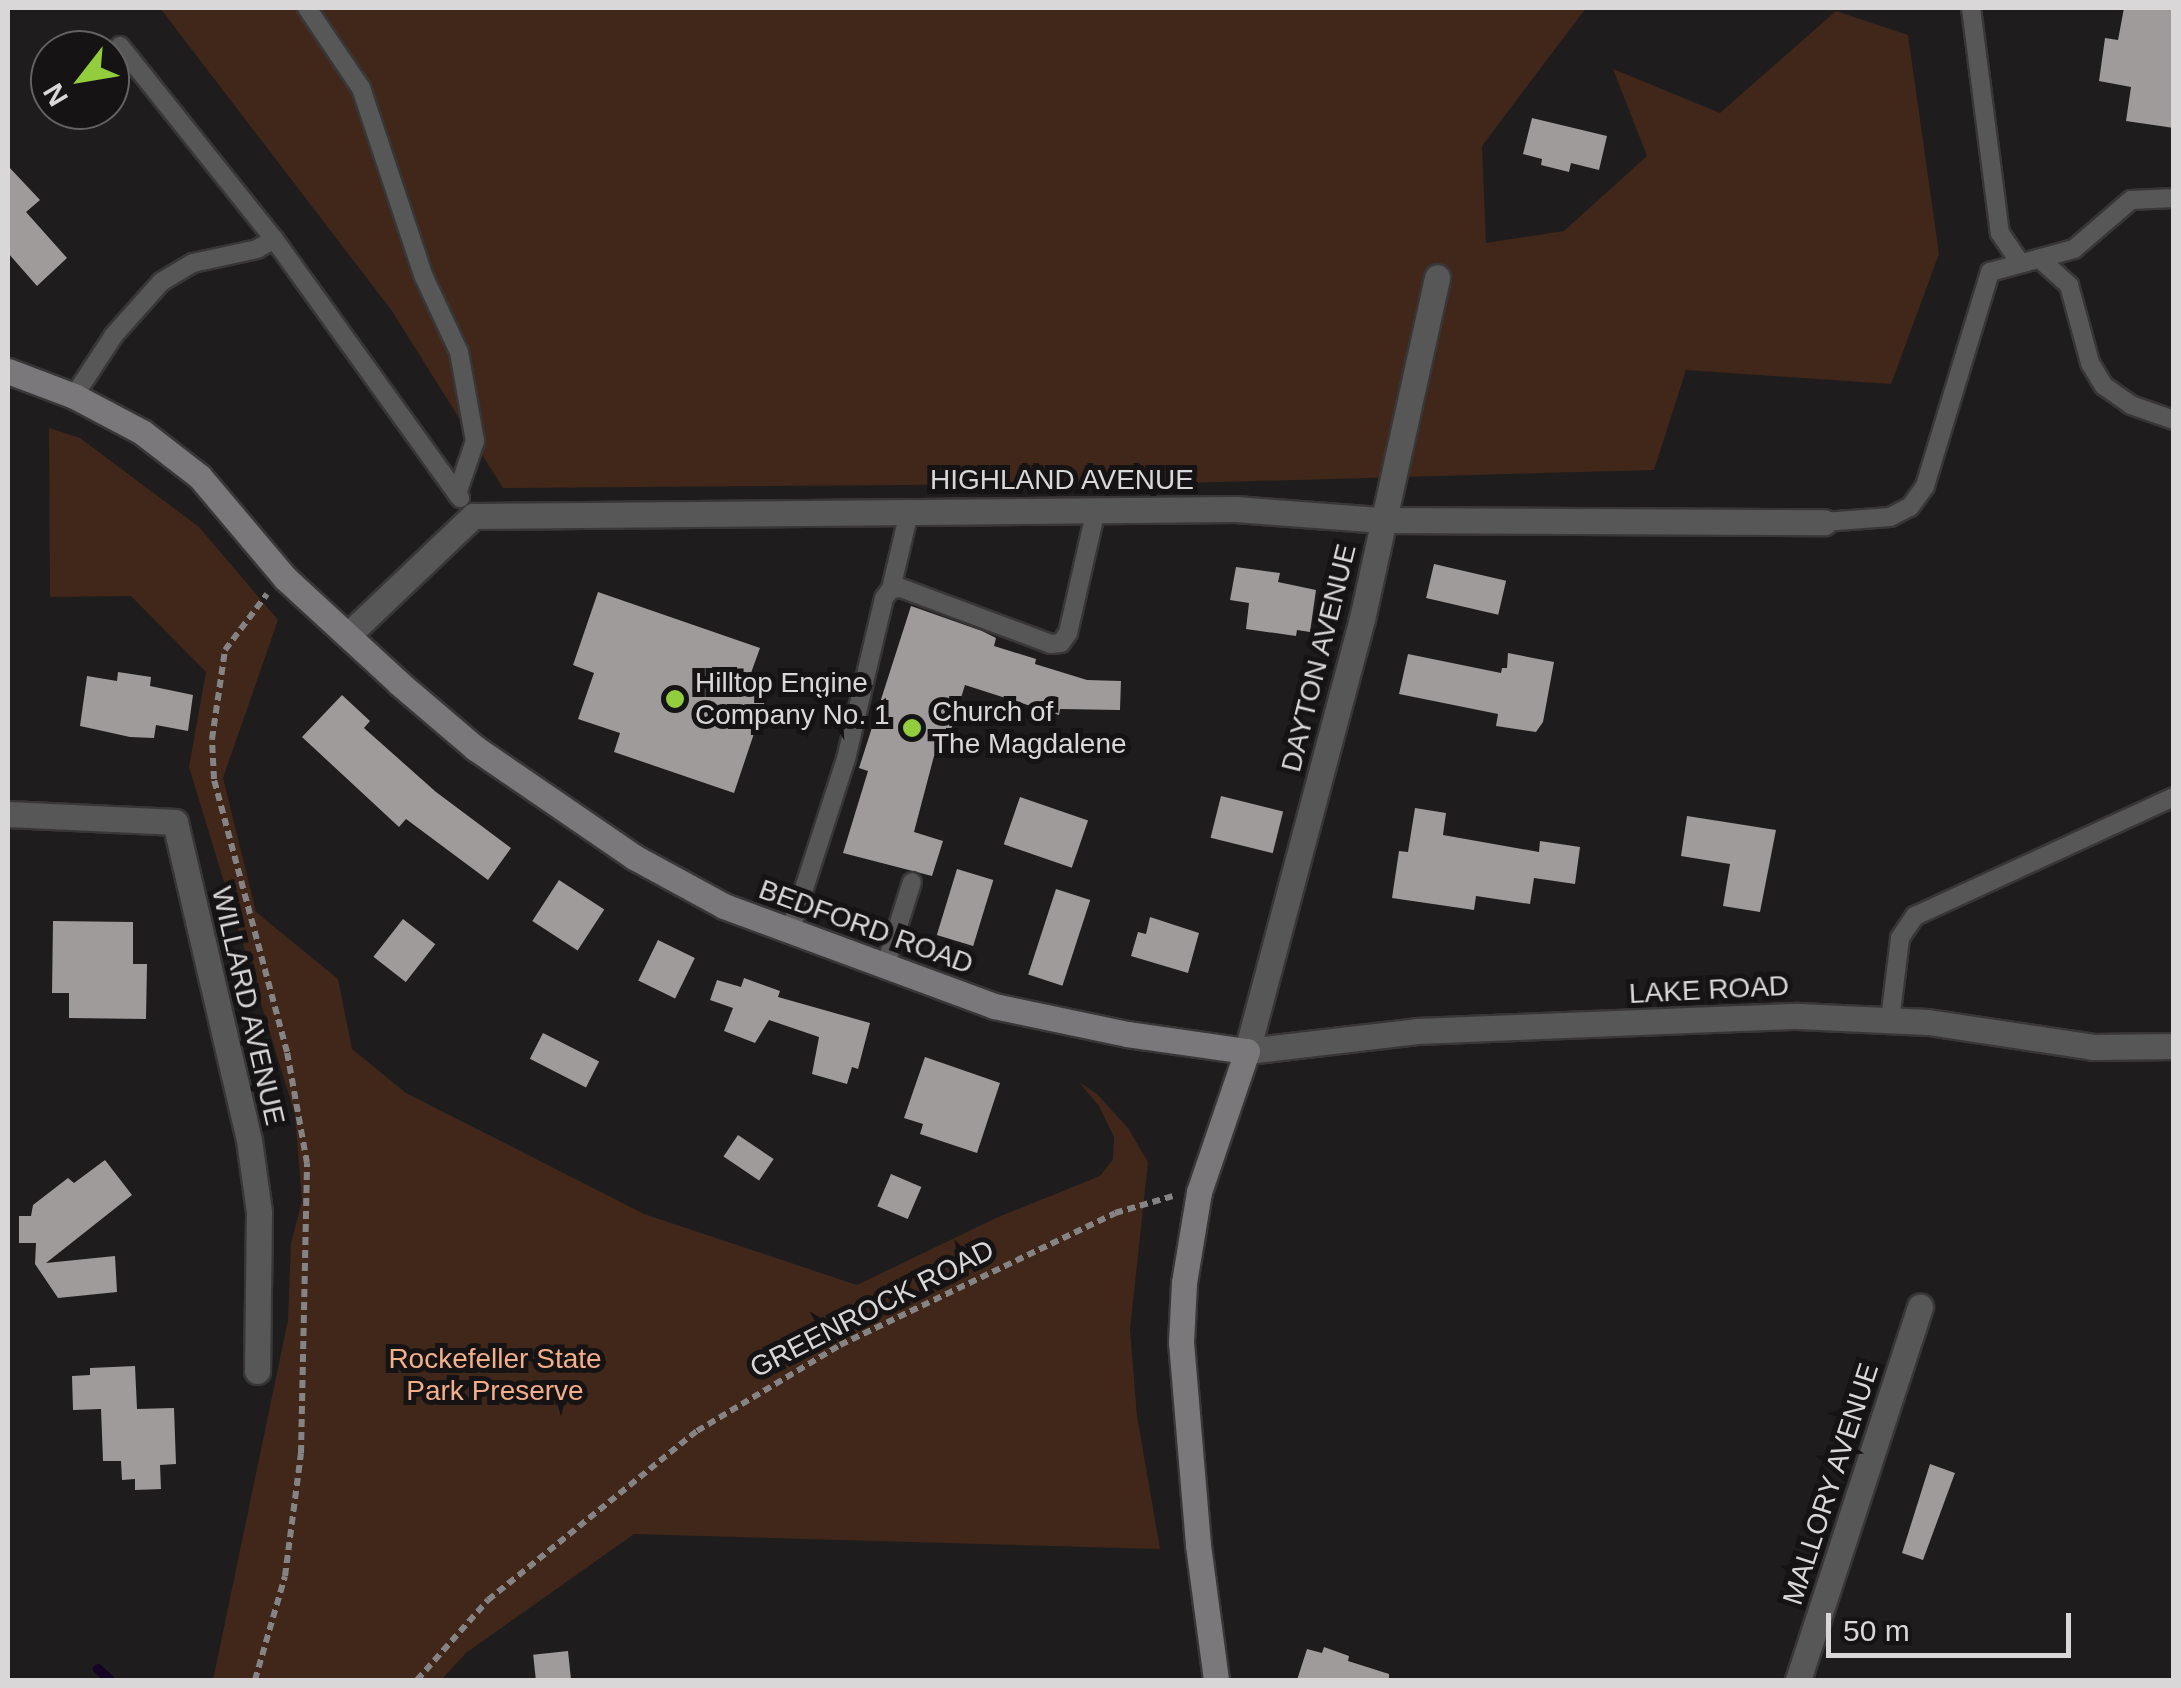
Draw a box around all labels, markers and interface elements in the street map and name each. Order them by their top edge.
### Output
north arrow [30,30,130,130]
text: N [37,78,74,111]
street label: HIGHLAND AVENUE [929,463,1195,497]
street label: DAYTON AVENUE [1274,540,1364,776]
place label: Hilltop Engine Company No. 1 [695,666,890,732]
marker: Hilltop Engine Company No. 1 [664,688,686,710]
place label: Church of The Magdalene [932,695,1127,761]
marker: Church of The Magdalene [901,717,923,739]
street label: BEDFORD ROAD [754,873,978,981]
street label: WILLARD AVENUE [204,883,292,1129]
street label: LAKE ROAD [1628,969,1790,1011]
street label: GREENROCK ROAD [744,1233,1000,1385]
park label: Rockefeller State Park Preserve [388,1342,602,1408]
street label: MALLORY AVENUE [1776,1358,1886,1610]
scale bar [1831,1593,2076,1655]
text: 50 m [1843,1614,1910,1647]

